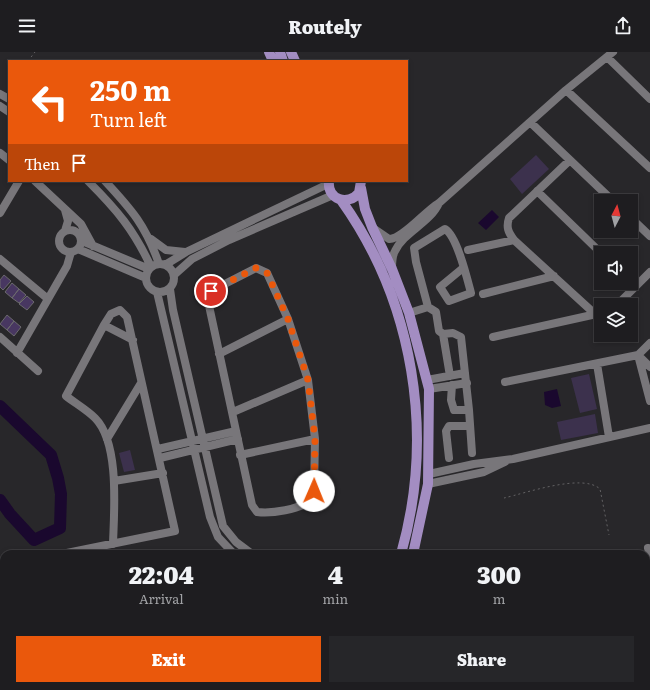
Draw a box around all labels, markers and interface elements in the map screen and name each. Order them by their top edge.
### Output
text: Routely [288,13,362,40]
icon: menu [16,15,38,37]
icon: share [612,15,634,37]
text: 250 m [90,68,171,110]
icon: left [24,76,76,128]
text: Turn left [90,106,167,133]
text: Then [24,152,60,175]
icon: arrive [68,152,90,174]
north arrow [594,194,638,238]
map controls [594,194,638,342]
button: sound [594,246,638,290]
pin [194,274,228,308]
icon: arrive [200,280,222,302]
button: layers [594,298,638,342]
position arrow [293,470,335,512]
text: 22:04 [129,556,194,591]
text: 4 [328,556,343,591]
text: 300 [477,556,521,591]
text: Arrival [139,589,184,608]
text: min [323,589,348,608]
text: m [493,589,505,608]
button: Exit [16,636,321,682]
button: Share [329,636,634,682]

